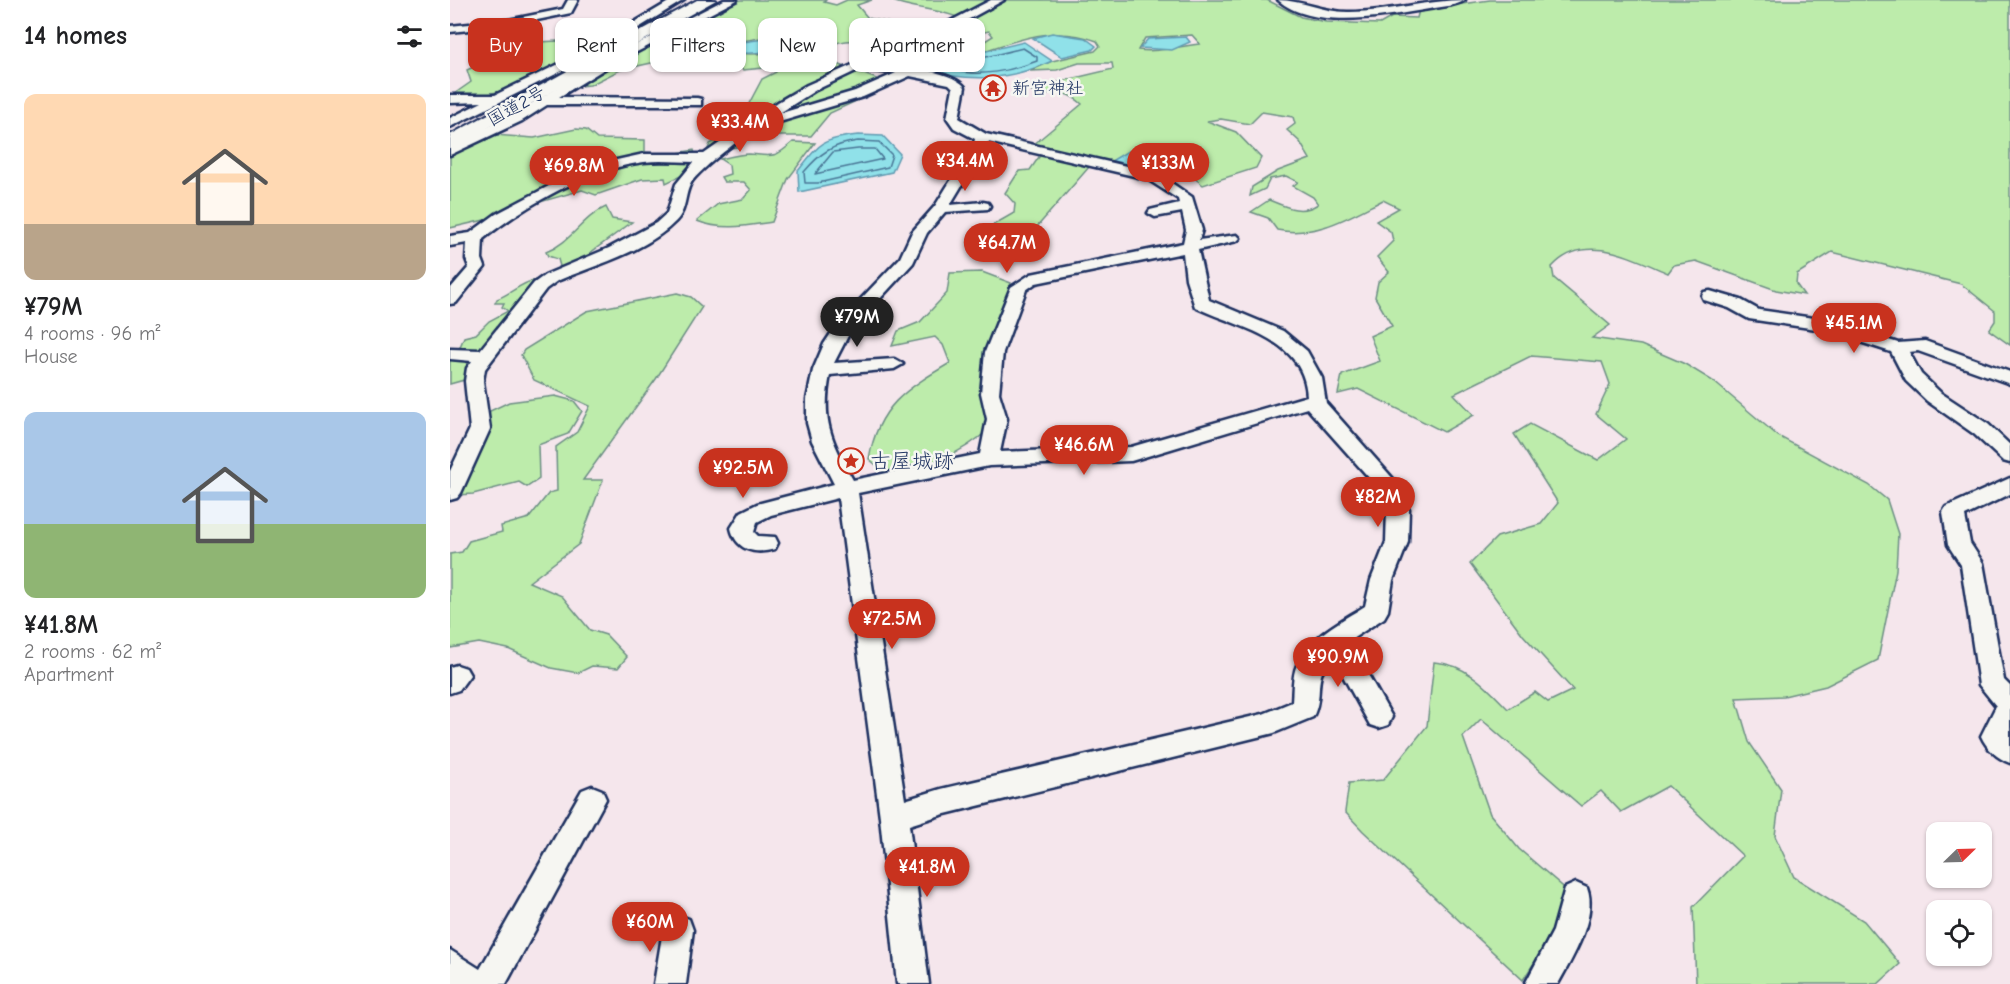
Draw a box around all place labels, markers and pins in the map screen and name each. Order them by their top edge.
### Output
temple icon: 新宮神社 [978,73,1008,103]
place label: 新宮神社 [1012,78,1084,99]
pin: ¥33.4M [691,102,789,153]
pin: ¥34.4M [916,141,1014,192]
pin: ¥133M [1126,143,1210,194]
pin: ¥69.8M [525,146,623,197]
pin: ¥64.7M [958,223,1056,274]
pin: ¥79M [821,297,893,348]
pin: ¥45.1M [1805,303,1903,354]
pin: ¥46.6M [1035,425,1133,476]
place icon: 古屋城跡 [836,446,866,476]
pin: ¥92.5M [694,448,792,499]
place label: 古屋城跡 [870,449,954,473]
pin: ¥82M [1342,477,1414,528]
pin: ¥72.5M [843,599,941,650]
pin: ¥90.9M [1289,637,1387,688]
pin: ¥41.8M [878,847,976,898]
pin: ¥60M [614,902,686,953]

